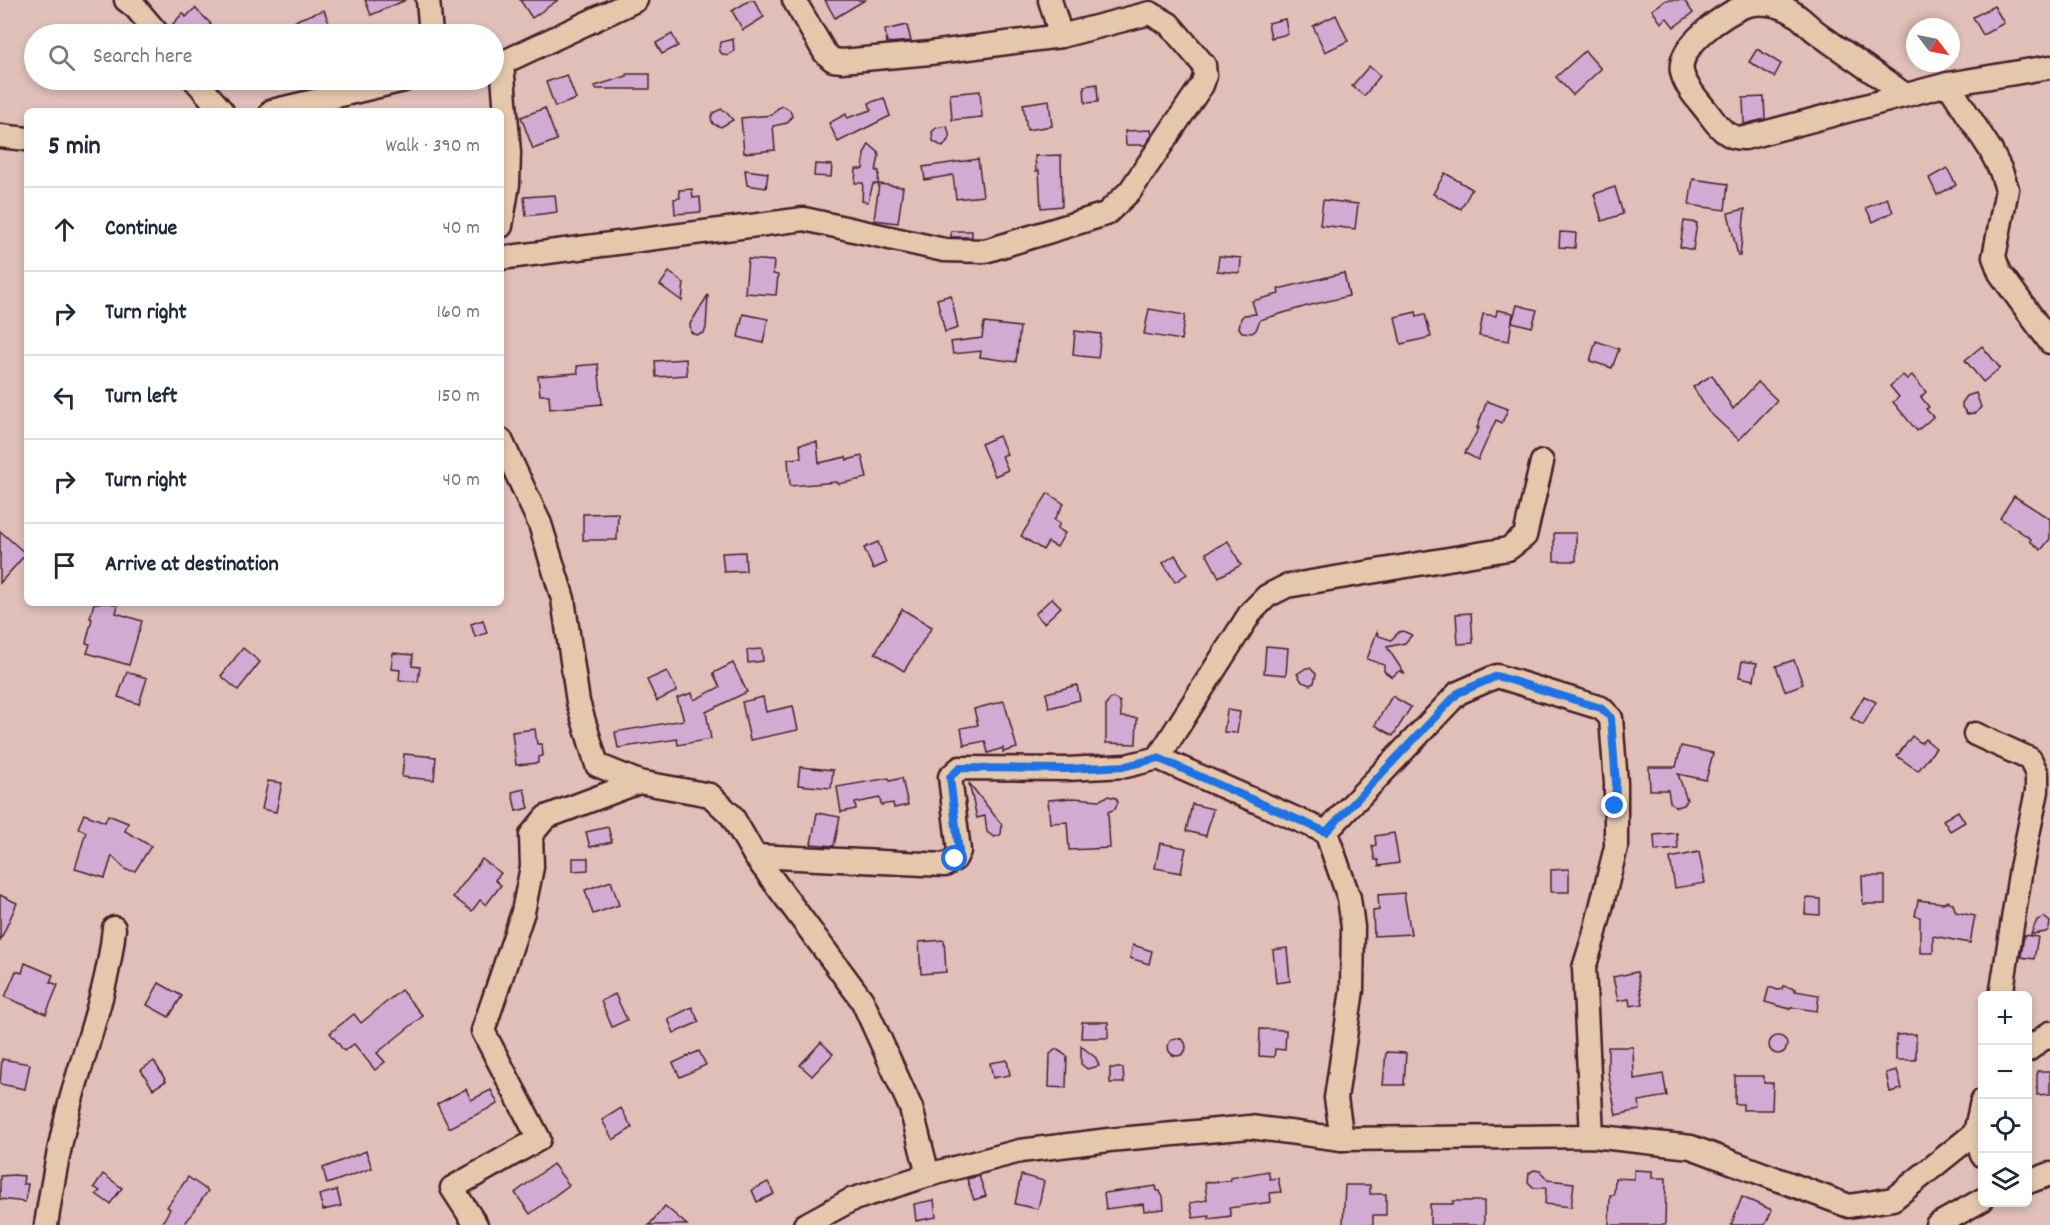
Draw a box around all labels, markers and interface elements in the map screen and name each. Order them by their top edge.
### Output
north arrow [1906,18,1960,72]
search box [24,24,504,90]
icon: search [45,41,78,74]
text: Search here [93,42,192,73]
text: 5 min [48,129,101,166]
text: Walk · 390 m [385,133,480,161]
icon: ahead [48,213,81,246]
text: Continue [105,214,177,245]
text: 40 m [442,215,480,243]
icon: right [48,297,81,330]
text: Turn right [105,298,187,329]
text: 160 m [437,299,480,327]
icon: left [48,381,81,414]
text: Turn left [105,382,177,413]
text: 150 m [437,383,480,411]
icon: right [48,465,81,498]
text: Turn right [105,466,187,497]
text: 40 m [442,467,480,495]
icon: arrive [48,549,81,582]
text: Arrive at destination [105,550,279,581]
route end [1601,792,1627,818]
route start [941,845,967,871]
map controls [1978,991,2032,1207]
button: + [1978,991,2032,1045]
button: − [1978,1045,2032,1099]
button: locate [1978,1099,2032,1153]
button: layers [1978,1153,2032,1207]

